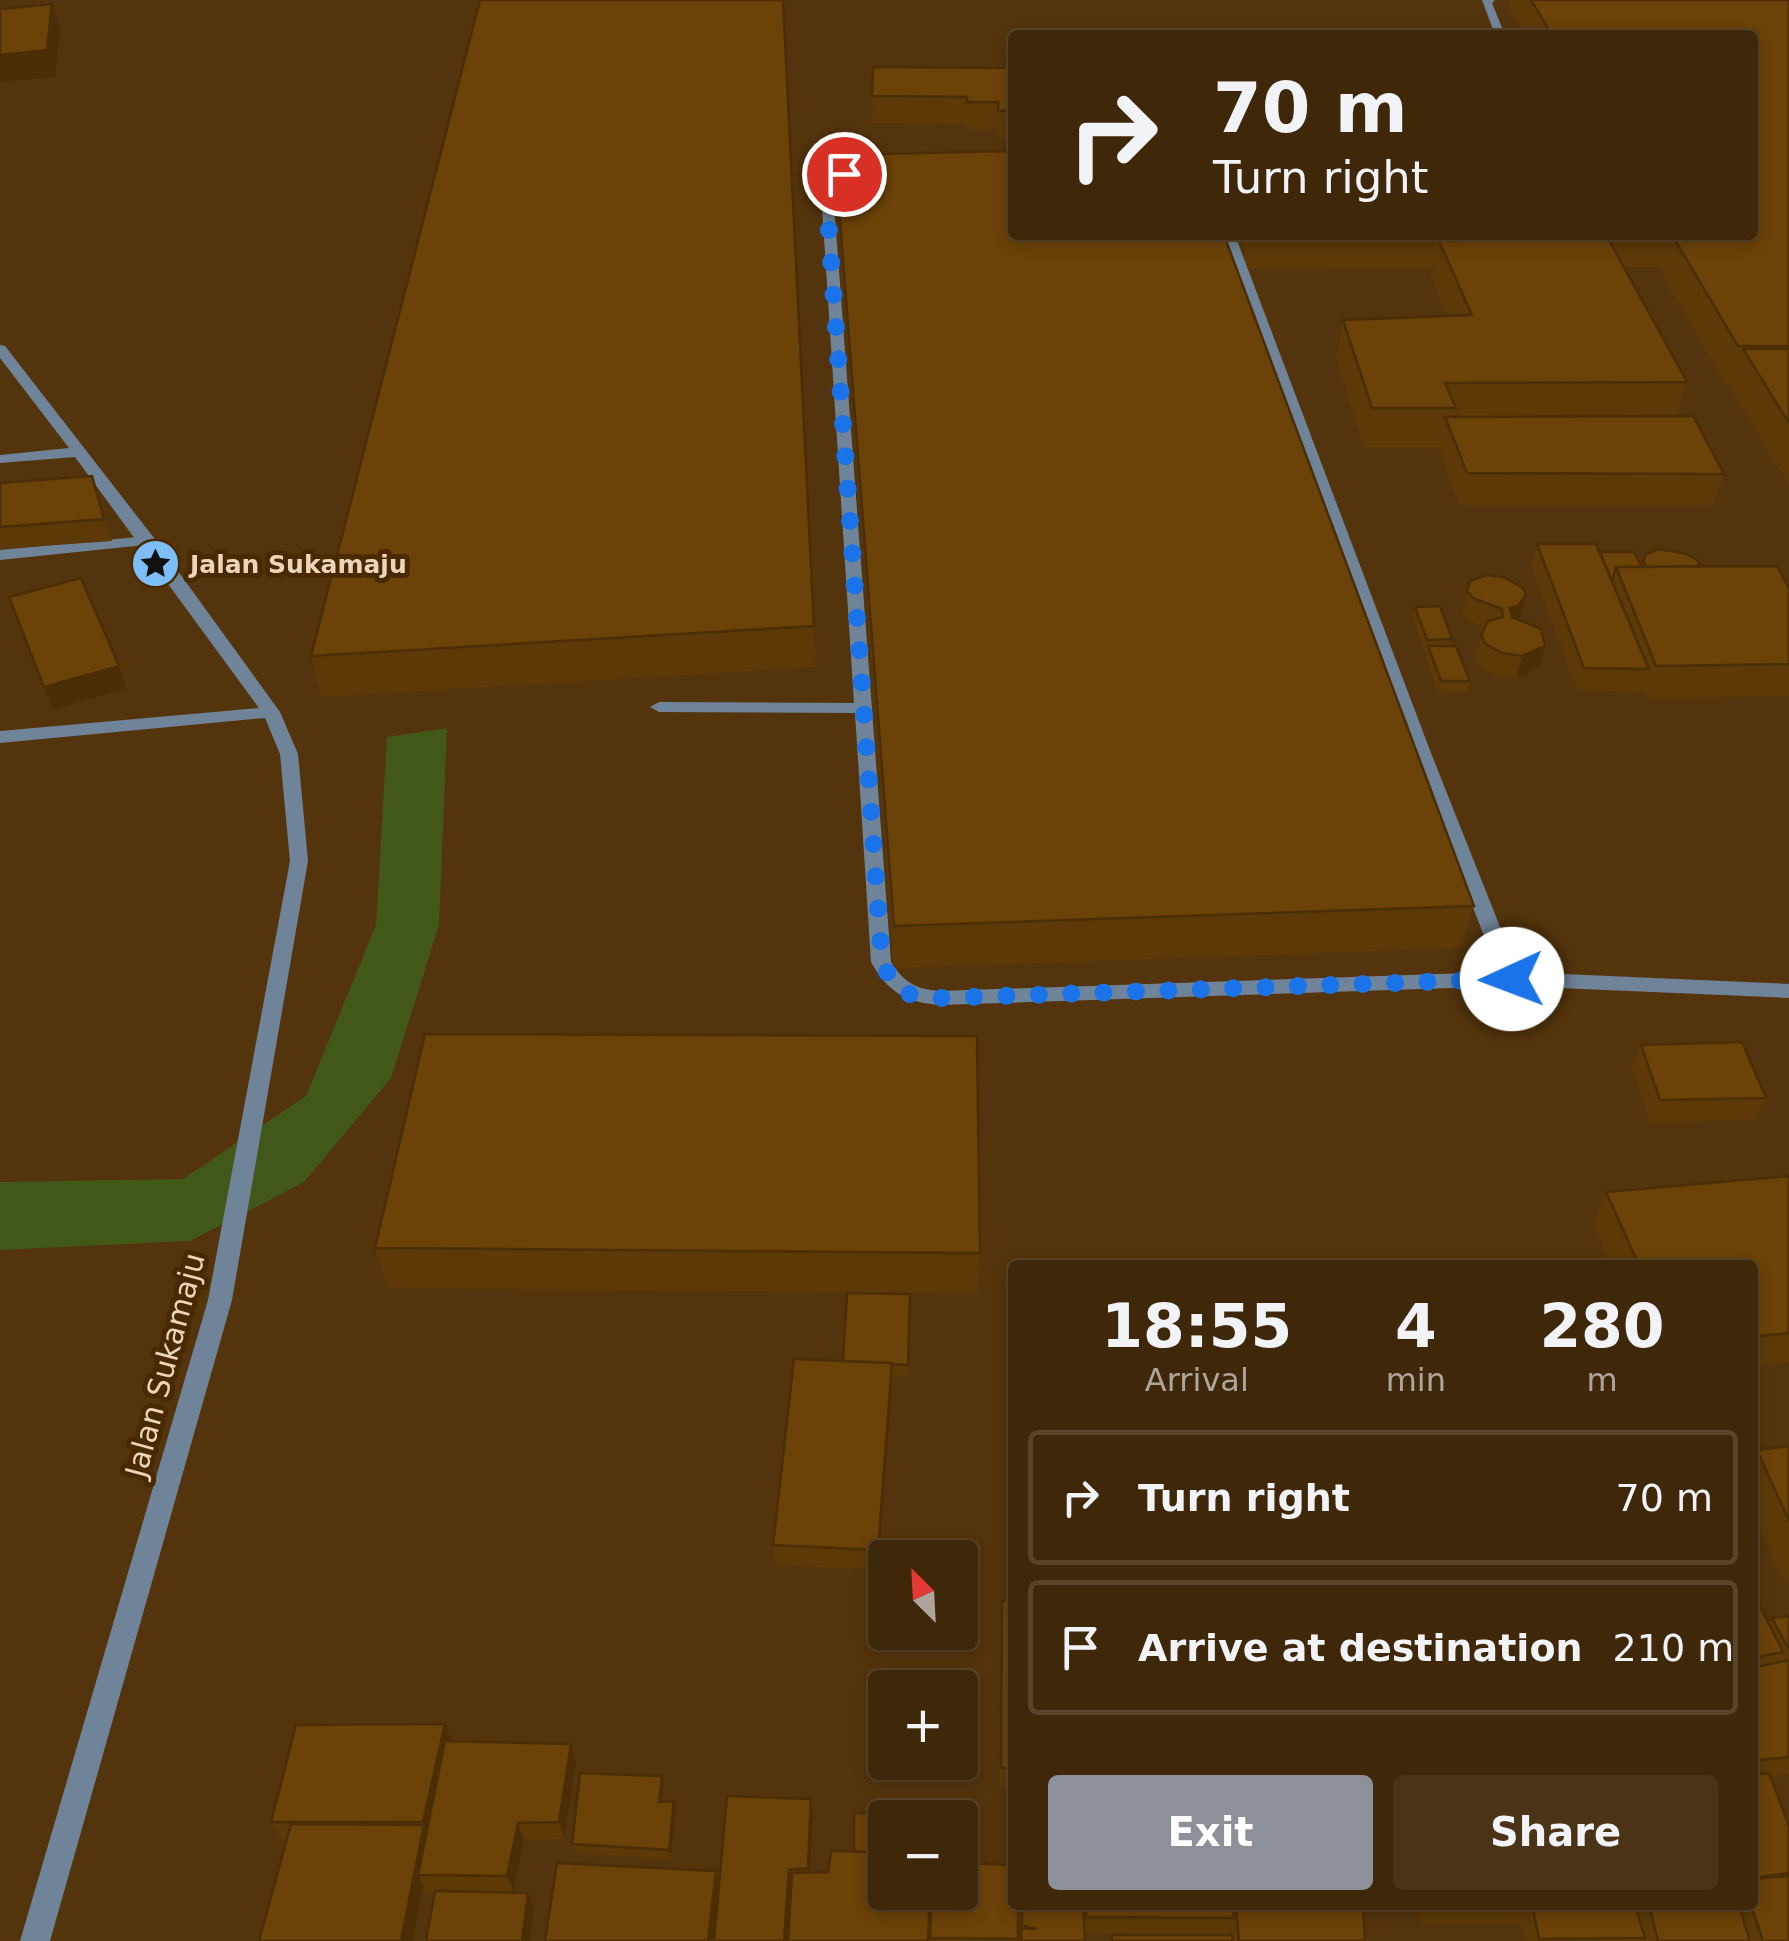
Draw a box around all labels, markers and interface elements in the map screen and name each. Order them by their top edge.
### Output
text: 70 m [1213,67,1408,149]
icon: right [1048,70,1178,200]
pin [802,132,887,217]
icon: arrive [817,147,872,202]
text: Turn right [1213,151,1428,204]
place icon: Jalan Sukamaju [129,538,181,590]
place label: Jalan Sukamaju [188,550,407,579]
position arrow [1460,927,1564,1031]
street label: Jalan Sukamaju [118,1249,212,1483]
text: 18:55 [1101,1291,1292,1361]
text: 4 [1395,1291,1437,1361]
text: 280 [1539,1291,1665,1361]
text: Arrival [1145,1361,1249,1399]
text: min [1386,1361,1446,1399]
text: m [1586,1361,1618,1399]
icon: right [1053,1470,1108,1525]
text: Turn right [1138,1476,1350,1520]
text: 70 m [1616,1476,1713,1520]
north arrow [868,1540,978,1650]
map controls [868,1540,978,1910]
icon: arrive [1053,1620,1108,1675]
text: Arrive at destination [1138,1626,1583,1670]
text: 210 m [1613,1626,1734,1670]
button: + [868,1670,978,1780]
button: Exit [1048,1775,1373,1890]
button: Share [1393,1775,1718,1890]
button: − [868,1800,978,1910]

